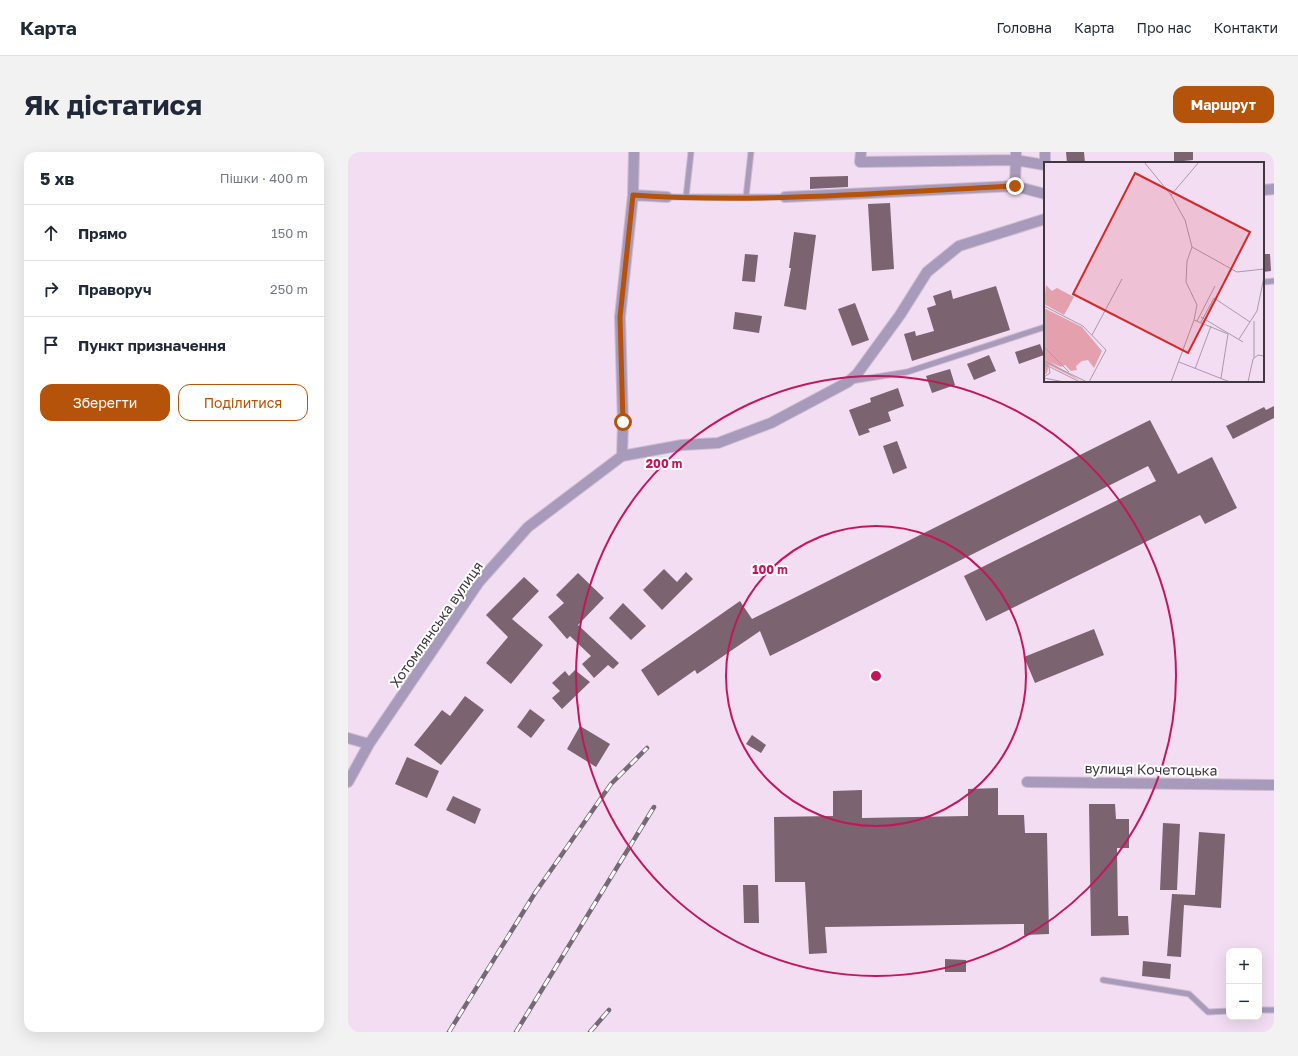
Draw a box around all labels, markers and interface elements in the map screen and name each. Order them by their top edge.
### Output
text: Карта [20,16,77,39]
text: Головна [996,19,1052,36]
text: Карта [1074,19,1115,36]
text: Про нас [1137,19,1192,36]
text: Контакти [1214,19,1278,36]
button: Маршрут [1173,86,1274,123]
text: Як дістатися [24,88,202,121]
inset map [1044,162,1264,382]
text: 5 хв [40,168,74,189]
text: Пішки · 400 m [220,170,308,186]
route end [1006,177,1024,195]
icon: ahead [40,222,62,244]
text: Прямо [78,224,127,242]
text: 150 m [271,225,308,241]
icon: right [40,278,62,300]
text: Праворуч [78,280,152,298]
text: 250 m [270,281,308,297]
icon: arrive [40,334,62,356]
text: Пункт призначення [78,336,226,354]
button: Зберегти [40,384,170,421]
button: Поділитися [178,384,308,421]
route start [614,413,632,431]
text: 200 m [646,456,682,471]
street label: Хотомлянська вулиця [386,558,486,690]
text: 100 m [752,562,788,577]
centre of rings [869,669,883,683]
street label: вулиця Кочетоцька [1084,759,1218,779]
map controls [1226,948,1262,1020]
button: + [1226,948,1262,984]
button: − [1226,984,1262,1020]

